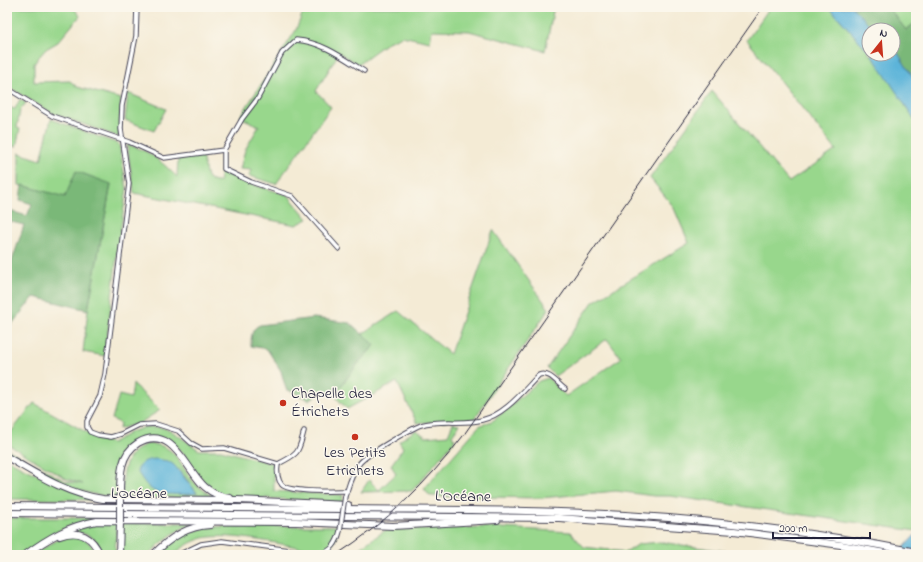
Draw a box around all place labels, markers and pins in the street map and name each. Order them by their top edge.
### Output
place label: Chapelle des Étrichets [291,382,373,424]
marker: Chapelle des Étrichets [278,398,288,408]
marker: Les Petits Etrichets [350,432,360,442]
place label: Les Petits Etrichets [324,441,386,483]

